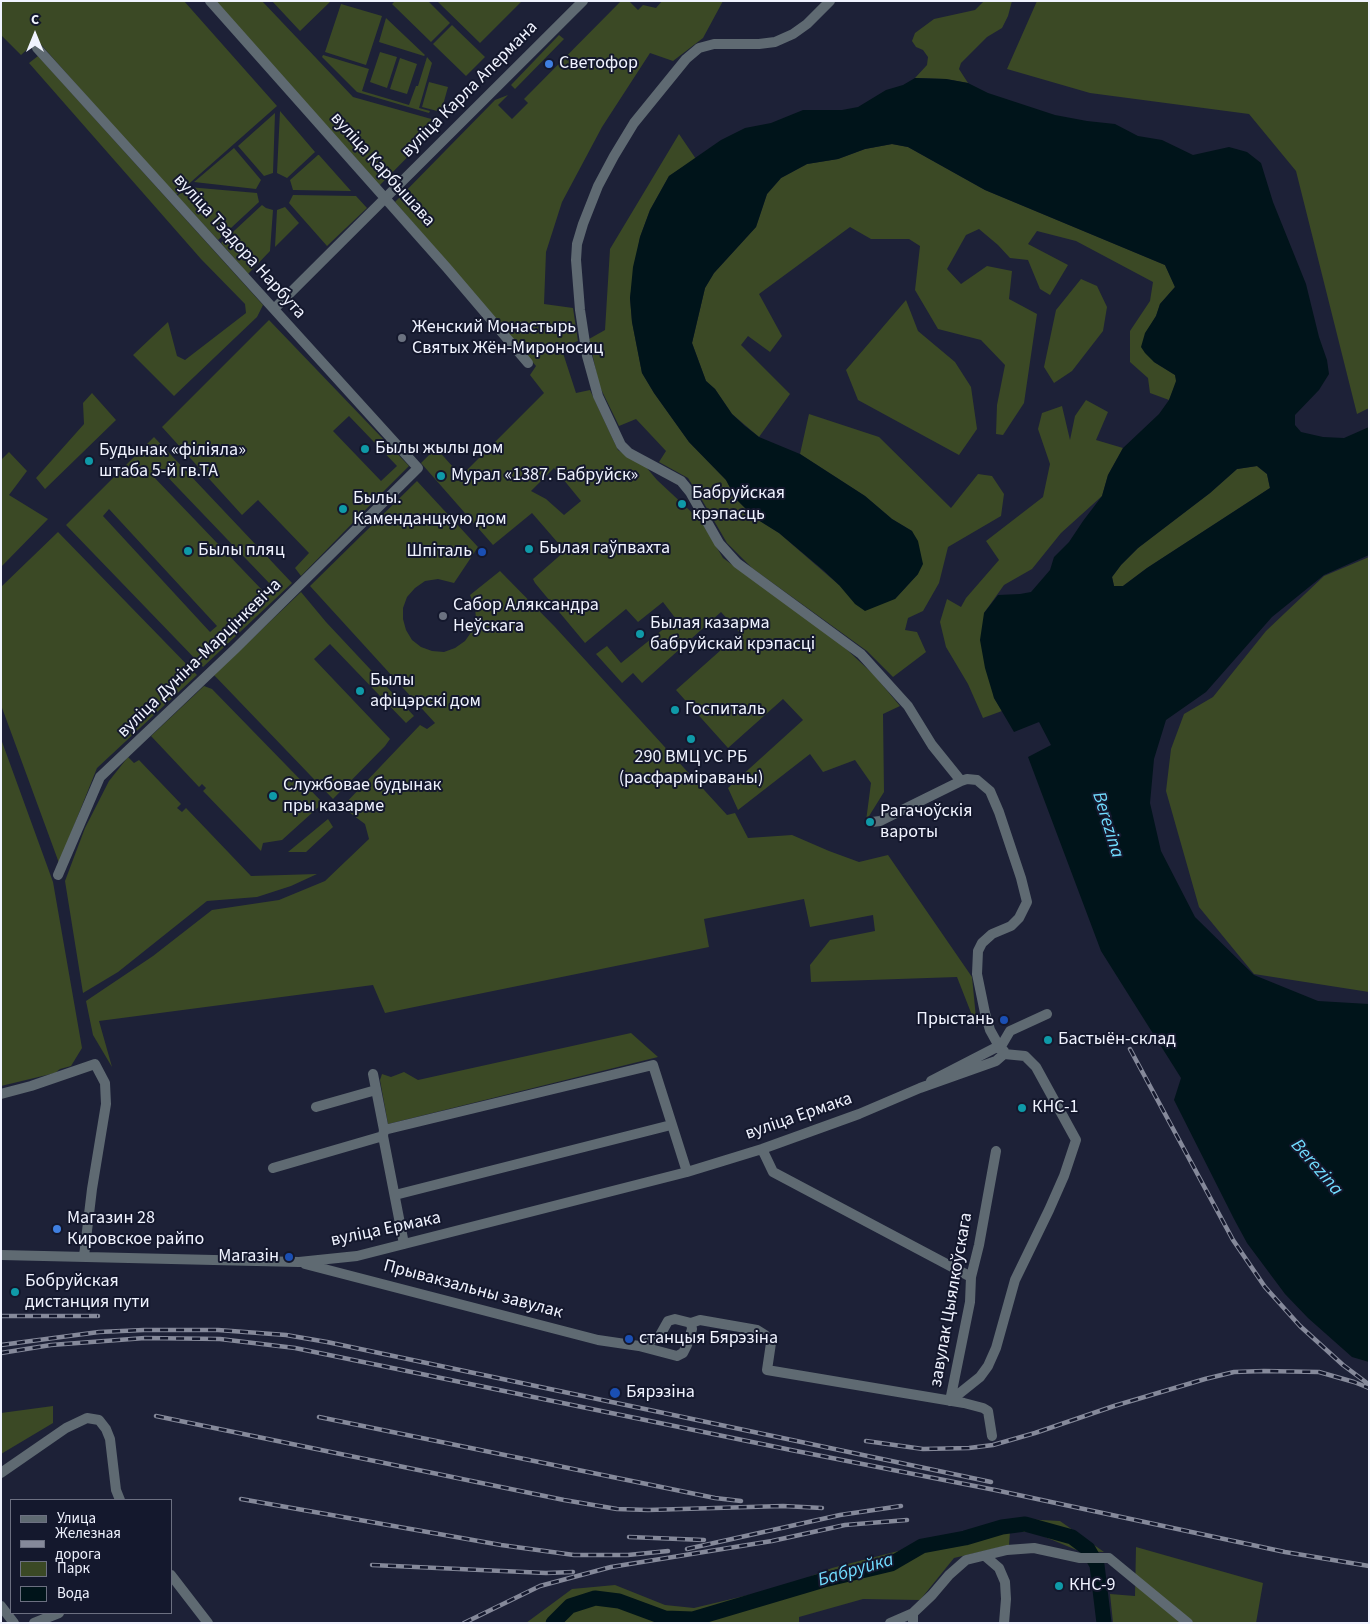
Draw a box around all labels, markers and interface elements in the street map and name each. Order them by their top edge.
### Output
north arrow [10,10,60,60]
text: С [31,10,39,30]
street label: вуліца Карла Апермана [397,17,543,163]
place label: Светофор [559,53,638,75]
marker: Светофор [543,58,555,70]
street label: вуліца Карбышава [325,108,439,232]
street label: вуліца Тэадора Нарбута [168,170,310,324]
place label: Женский Монастырь Святых Жён-Мироносиц [412,317,603,359]
marker: Женский Монастырь Святых Жён-Мироносиц [396,332,408,344]
place label: Былы жылы дом [375,438,503,460]
place label: Будынак «філіяла» штаба 5-й гв.ТА [99,440,246,482]
marker: Былы жылы дом [359,443,371,455]
marker: Будынак «філіяла» штаба 5-й гв.ТА [83,455,95,467]
place label: Мурал «1387. Бабруйск» [451,465,638,487]
marker: Мурал «1387. Бабруйск» [435,470,447,482]
place label: Бабруйская крэпасць [692,483,785,526]
place label: Былы. Каменданцкую дом [353,488,507,530]
marker: Бабруйская крэпасць [676,498,688,510]
marker: Былы. Каменданцкую дом [337,503,349,515]
place label: Былая гаўпвахта [539,538,670,560]
place label: Былы пляц [198,540,285,562]
place label: Шпіталь [406,541,472,563]
marker: Былая гаўпвахта [523,543,535,555]
marker: Былы пляц [182,545,194,557]
marker: Шпіталь [476,546,488,558]
street label: вуліца Дуніна-Марцінкевіча [114,575,286,743]
place label: Сабор Аляксандра Неўскага [453,595,599,638]
marker: Сабор Аляксандра Неўскага [437,610,449,622]
place label: Былая казарма бабруйскай крэпасці [650,613,815,656]
marker: Былая казарма бабруйскай крэпасці [634,628,646,640]
place label: Былы афіцэрскі дом [370,670,481,712]
marker: Былы афіцэрскі дом [354,685,366,697]
place label: Госпиталь [685,699,766,721]
marker: Госпиталь [669,704,681,716]
marker: 290 ВМЦ УС РБ (расфарміраваны) [685,733,697,745]
place label: 290 ВМЦ УС РБ (расфарміраваны) [619,747,763,790]
place label: Службовае будынак пры казарме [283,775,441,818]
water label: Berezina [1086,789,1128,861]
marker: Службовае будынак пры казарме [267,790,279,802]
place label: Рагачоўскія вароты [880,801,972,844]
marker: Рагачоўскія вароты [864,816,876,828]
place label: Прыстань [916,1009,994,1031]
marker: Прыстань [998,1014,1010,1026]
place label: Бастыён-склад [1058,1029,1176,1051]
marker: Бастыён-склад [1042,1034,1054,1046]
street label: вуліца Ермака [743,1089,855,1145]
place label: КНС-1 [1032,1097,1079,1119]
marker: КНС-1 [1016,1102,1028,1114]
water label: Berezina [1285,1135,1347,1201]
place label: Магазин 28 Кировское райпо [67,1208,204,1250]
street label: вуліца Ермака [329,1208,443,1252]
street label: завулак Цыялкоўскага [926,1211,978,1389]
marker: Магазин 28 Кировское райпо [51,1223,63,1235]
place label: Магазін [218,1246,279,1268]
marker: Магазін [283,1251,295,1263]
street label: Прывакзальны завулак [381,1256,565,1324]
place label: Бобруйская дистанция пути [25,1271,150,1314]
marker: Бобруйская дистанция пути [9,1286,21,1298]
place label: станцыя Бярэзіна [639,1328,778,1350]
marker: станцыя Бярэзіна [623,1333,635,1345]
place label: Бярэзіна [626,1382,695,1404]
marker: Бярэзіна [608,1386,622,1400]
legend [10,1499,172,1614]
text: Улица [57,1508,96,1529]
text: Железная дорога [55,1523,121,1565]
water label: Бабруйка [815,1549,897,1593]
text: Парк [57,1558,90,1579]
place label: КНС-9 [1069,1575,1116,1597]
marker: КНС-9 [1053,1580,1065,1592]
text: Вода [57,1583,90,1604]

